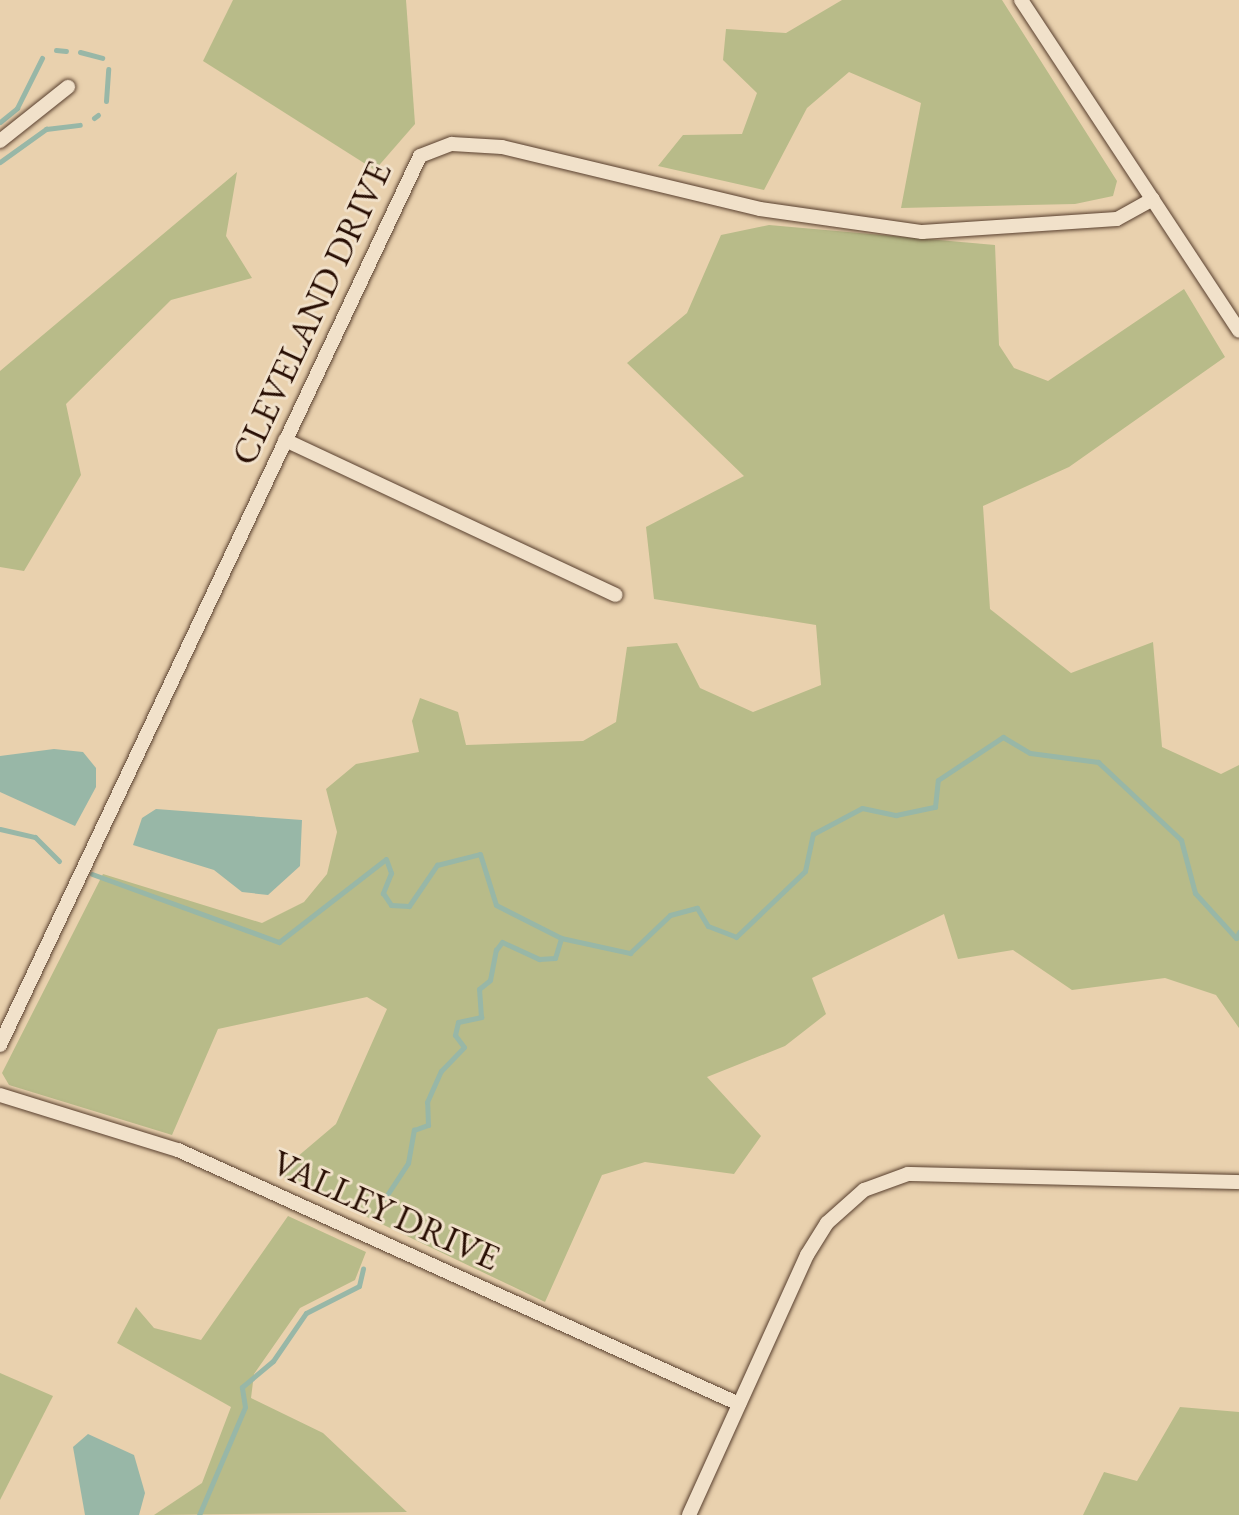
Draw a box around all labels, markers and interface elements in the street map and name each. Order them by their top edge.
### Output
street label: CLEVELAND DRIVE [222,154,400,472]
street label: VALLEY DRIVE [266,1141,506,1279]

